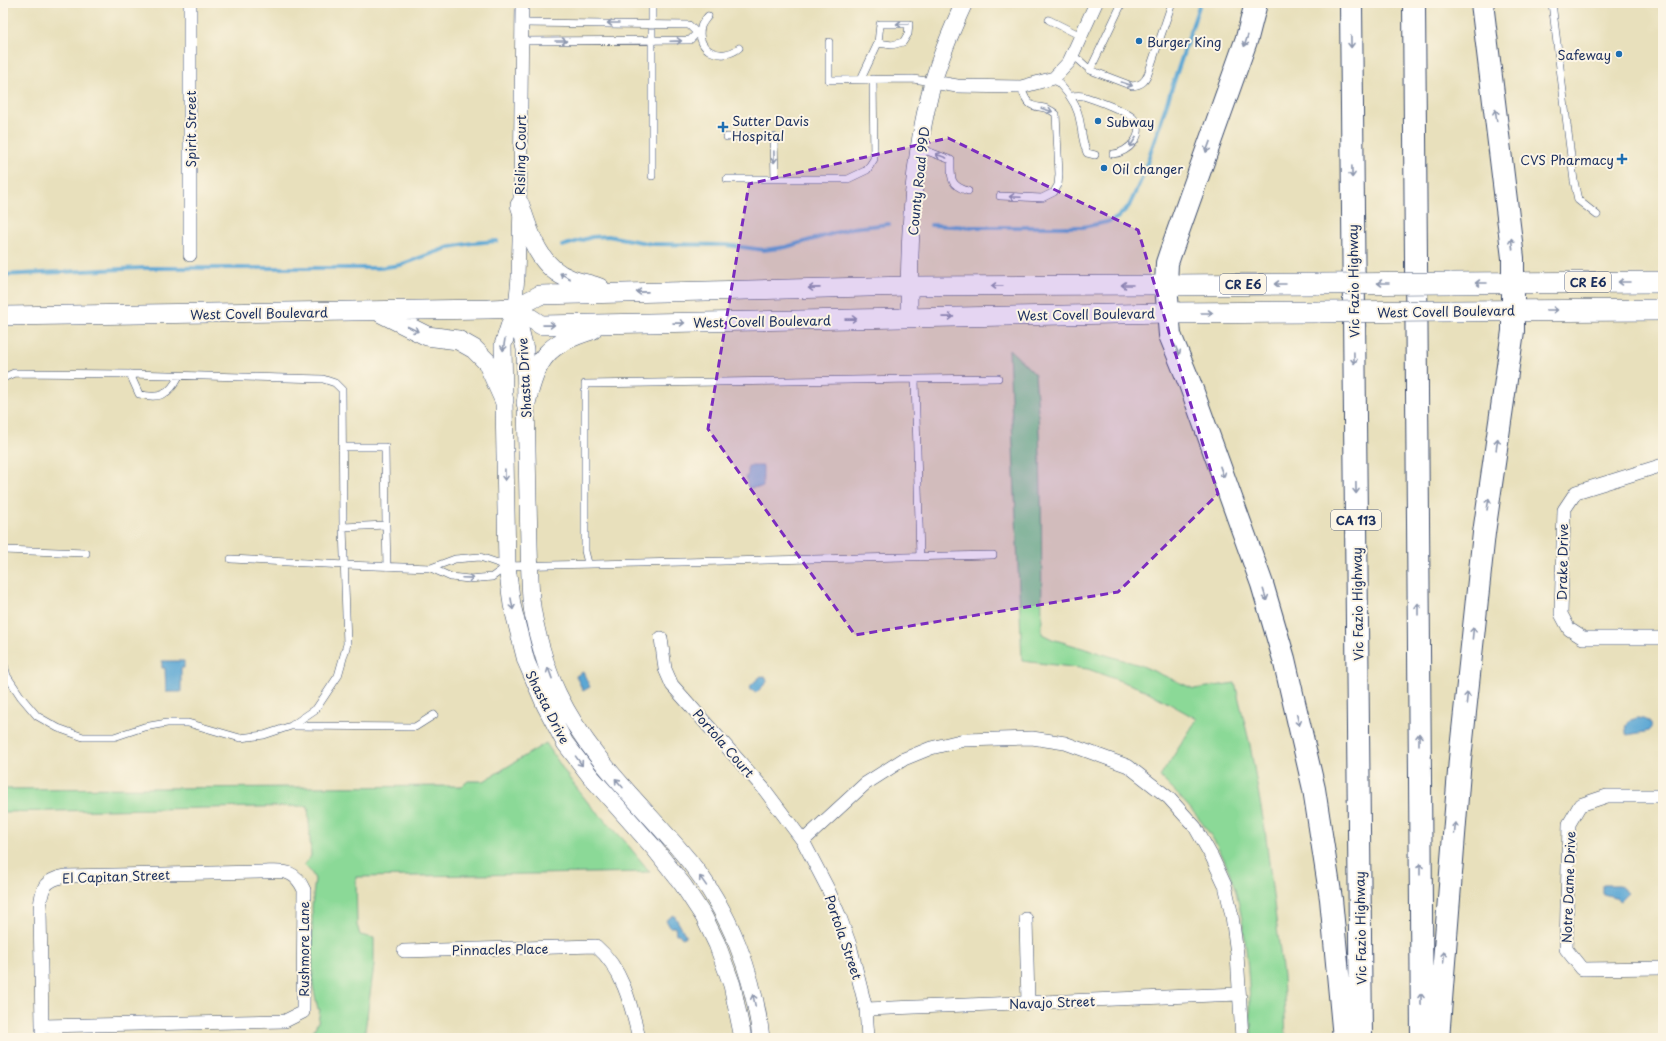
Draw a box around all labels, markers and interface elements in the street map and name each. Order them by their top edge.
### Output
one-way arrow [607,20,620,27]
one-way arrow [896,20,909,28]
place label: Burger King [1147,32,1222,51]
one-way arrow [1242,34,1249,47]
one-way arrow [1347,35,1355,48]
marker: Burger King [1134,36,1144,46]
one-way arrow [554,37,567,45]
one-way arrow [669,37,682,45]
place label: Safeway [1557,45,1611,64]
marker: Safeway [1614,49,1624,59]
one-way arrow [1120,81,1133,88]
street label: Spirit Street [181,91,200,167]
one-way arrow [1041,107,1054,114]
one-way arrow [1492,109,1500,122]
place label: Sutter Davis Hospital [732,111,809,145]
place label: Subway [1106,112,1154,131]
street label: Risling Court [510,115,530,195]
marker: Subway [1093,116,1103,126]
marker: Sutter Davis Hospital [717,121,729,133]
street label: County Road 99D [903,125,933,237]
one-way arrow [1129,137,1137,148]
one-way arrow [1204,140,1211,153]
one-way arrow [771,150,778,163]
place label: CVS Pharmacy [1520,150,1614,169]
one-way arrow [936,152,948,160]
marker: CVS Pharmacy [1617,154,1627,164]
place label: Oil changer [1112,159,1184,178]
marker: Oil changer [1099,163,1109,173]
one-way arrow [1348,165,1356,178]
one-way arrow [1009,193,1022,201]
street label: Vic Fazio Highway [1343,224,1363,338]
one-way arrow [1508,238,1515,251]
one-way arrow [559,272,571,280]
road number: CR E6 [1565,272,1611,292]
road number: CR E6 [1220,274,1266,294]
one-way arrow [1618,278,1631,286]
one-way arrow [1377,279,1390,287]
one-way arrow [1475,279,1488,287]
one-way arrow [1274,280,1287,288]
one-way arrow [1121,281,1134,289]
one-way arrow [991,282,1004,290]
one-way arrow [808,284,821,292]
one-way arrow [636,288,649,296]
street label: West Covell Boulevard [1377,300,1515,322]
street label: West Covell Boulevard [190,302,328,324]
street label: West Covell Boulevard [1017,303,1155,325]
one-way arrow [1545,307,1558,314]
one-way arrow [1200,309,1213,317]
street label: West Covell Boulevard [693,310,831,332]
one-way arrow [941,313,954,321]
one-way arrow [844,315,857,323]
one-way arrow [672,319,685,327]
one-way arrow [542,321,555,329]
one-way arrow [407,326,419,333]
street label: Shasta Drive [512,337,536,419]
one-way arrow [500,338,508,351]
one-way arrow [1173,344,1181,356]
one-way arrow [1350,351,1358,364]
one-way arrow [1493,438,1501,451]
one-way arrow [1218,466,1226,478]
one-way arrow [501,468,509,481]
one-way arrow [1352,481,1359,494]
one-way arrow [1484,498,1492,511]
road number: CA 113 [1331,510,1381,530]
street label: Drake Drive [1552,523,1572,601]
street label: Vic Fazio Highway [1347,547,1367,661]
one-way arrow [461,575,474,582]
one-way arrow [1262,588,1269,601]
one-way arrow [508,598,516,611]
one-way arrow [1414,603,1422,616]
one-way arrow [1470,627,1477,640]
street label: Shasta Drive [521,667,575,747]
one-way arrow [546,667,554,679]
one-way arrow [1463,692,1470,705]
street label: Portola Court [689,705,759,781]
one-way arrow [1295,714,1303,727]
one-way arrow [1415,733,1423,746]
one-way arrow [575,756,583,767]
one-way arrow [614,777,623,788]
one-way arrow [1451,822,1458,835]
street label: Notre Dame Drive [1557,831,1579,943]
one-way arrow [1416,863,1424,876]
street label: El Capitan Street [62,865,170,887]
street label: Vic Fazio Highway [1350,871,1370,985]
one-way arrow [699,876,707,887]
street label: Portola Street [821,892,867,982]
street label: Rushmore Lane [294,901,313,997]
street label: Pinnacles Place [452,939,548,959]
one-way arrow [1441,951,1448,964]
street label: Navajo Street [1009,991,1095,1013]
one-way arrow [1417,993,1425,1006]
one-way arrow [750,994,758,1007]

